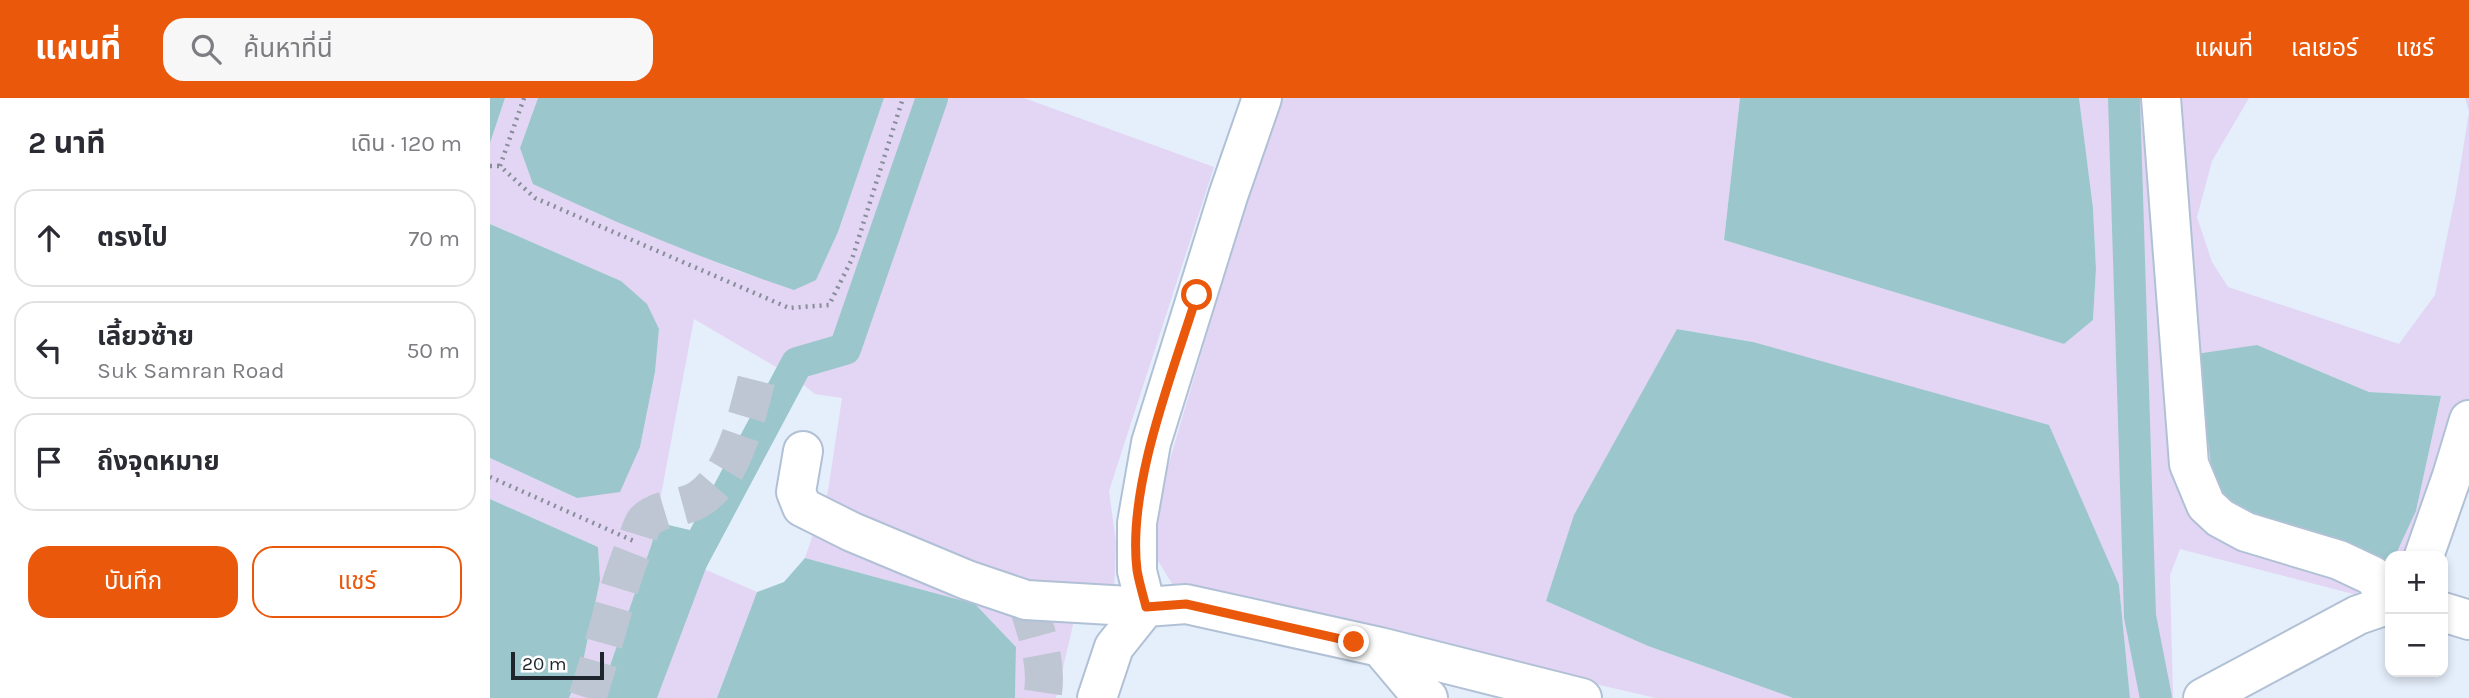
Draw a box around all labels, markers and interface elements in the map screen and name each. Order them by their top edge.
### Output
search box [163,18,653,81]
text: แผนที่ [35,29,121,67]
icon: search [187,30,225,68]
text: ค้นหาที่นี่ [243,33,333,64]
text: แผนที่ [2195,34,2253,62]
text: เลเยอร์ [2291,34,2358,62]
text: แชร์ [2396,34,2434,62]
text: 2 นาที [28,125,106,161]
text: เดิน · 120 m [351,130,462,157]
icon: ahead [30,219,68,257]
text: ตรงไป [97,222,168,253]
text: 70 m [409,225,460,252]
route start [1181,279,1212,310]
text: เลี้ยวซ้าย [97,321,194,352]
icon: left [30,331,68,369]
text: 50 m [406,337,460,364]
text: Suk Samran Road [97,357,285,384]
icon: arrive [30,443,68,481]
text: ถึงจุดหมาย [97,446,220,477]
button: บันทึก [28,546,238,618]
button: แชร์ [252,546,462,618]
map controls [2385,551,2448,677]
button: + [2385,551,2448,614]
button: − [2385,614,2448,677]
route end [1338,626,1369,657]
scale bar [511,649,604,681]
text: 20 m [522,653,567,675]

